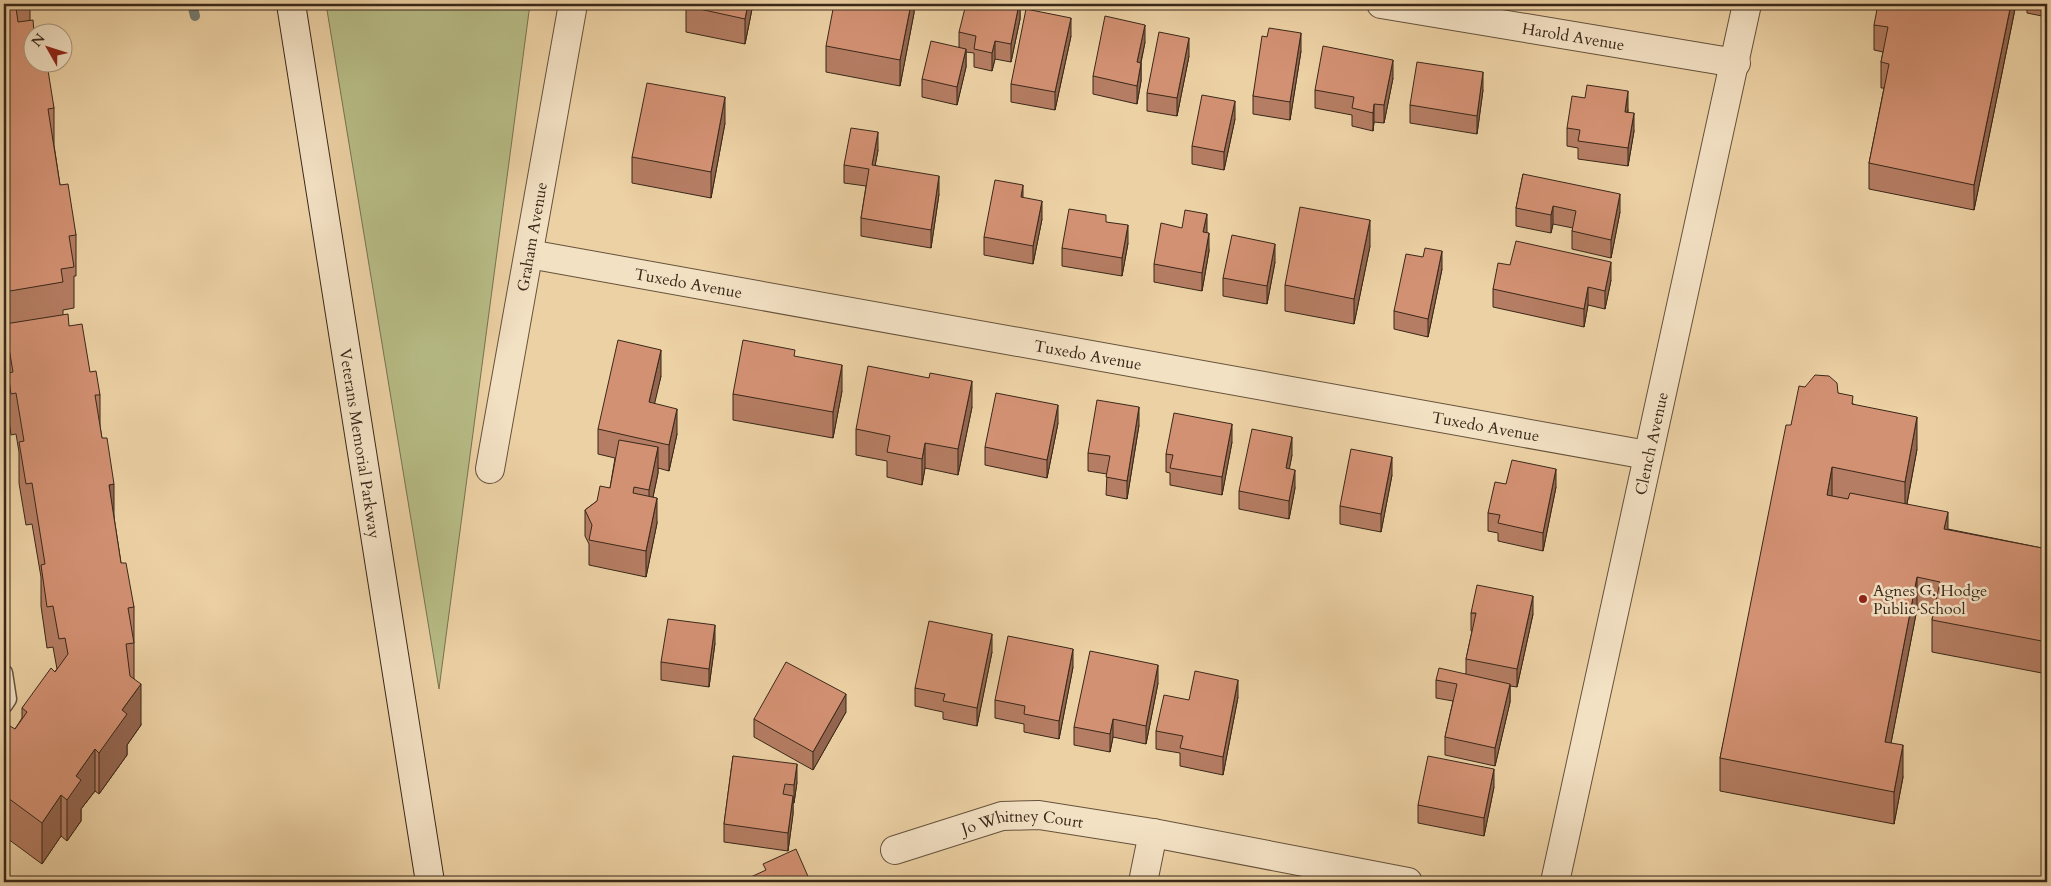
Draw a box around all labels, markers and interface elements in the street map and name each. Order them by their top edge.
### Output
street label: Harold Avenue [1520,18,1626,56]
north arrow [22,22,72,72]
text: N [27,29,49,51]
street label: Graham Avenue [512,180,553,293]
street label: Tuxedo Avenue [633,263,744,304]
street label: Tuxedo Avenue [1032,335,1143,376]
street label: Veterans Memorial Parkway [334,347,386,541]
street label: Clench Avenue [1630,390,1674,497]
street label: Tuxedo Avenue [1430,406,1541,447]
place label: Agnes G. Hodge Public School [1873,580,1987,620]
marker: Agnes G. Hodge Public School [1857,593,1869,605]
street label: Jo Whitney Court [957,805,1085,841]

